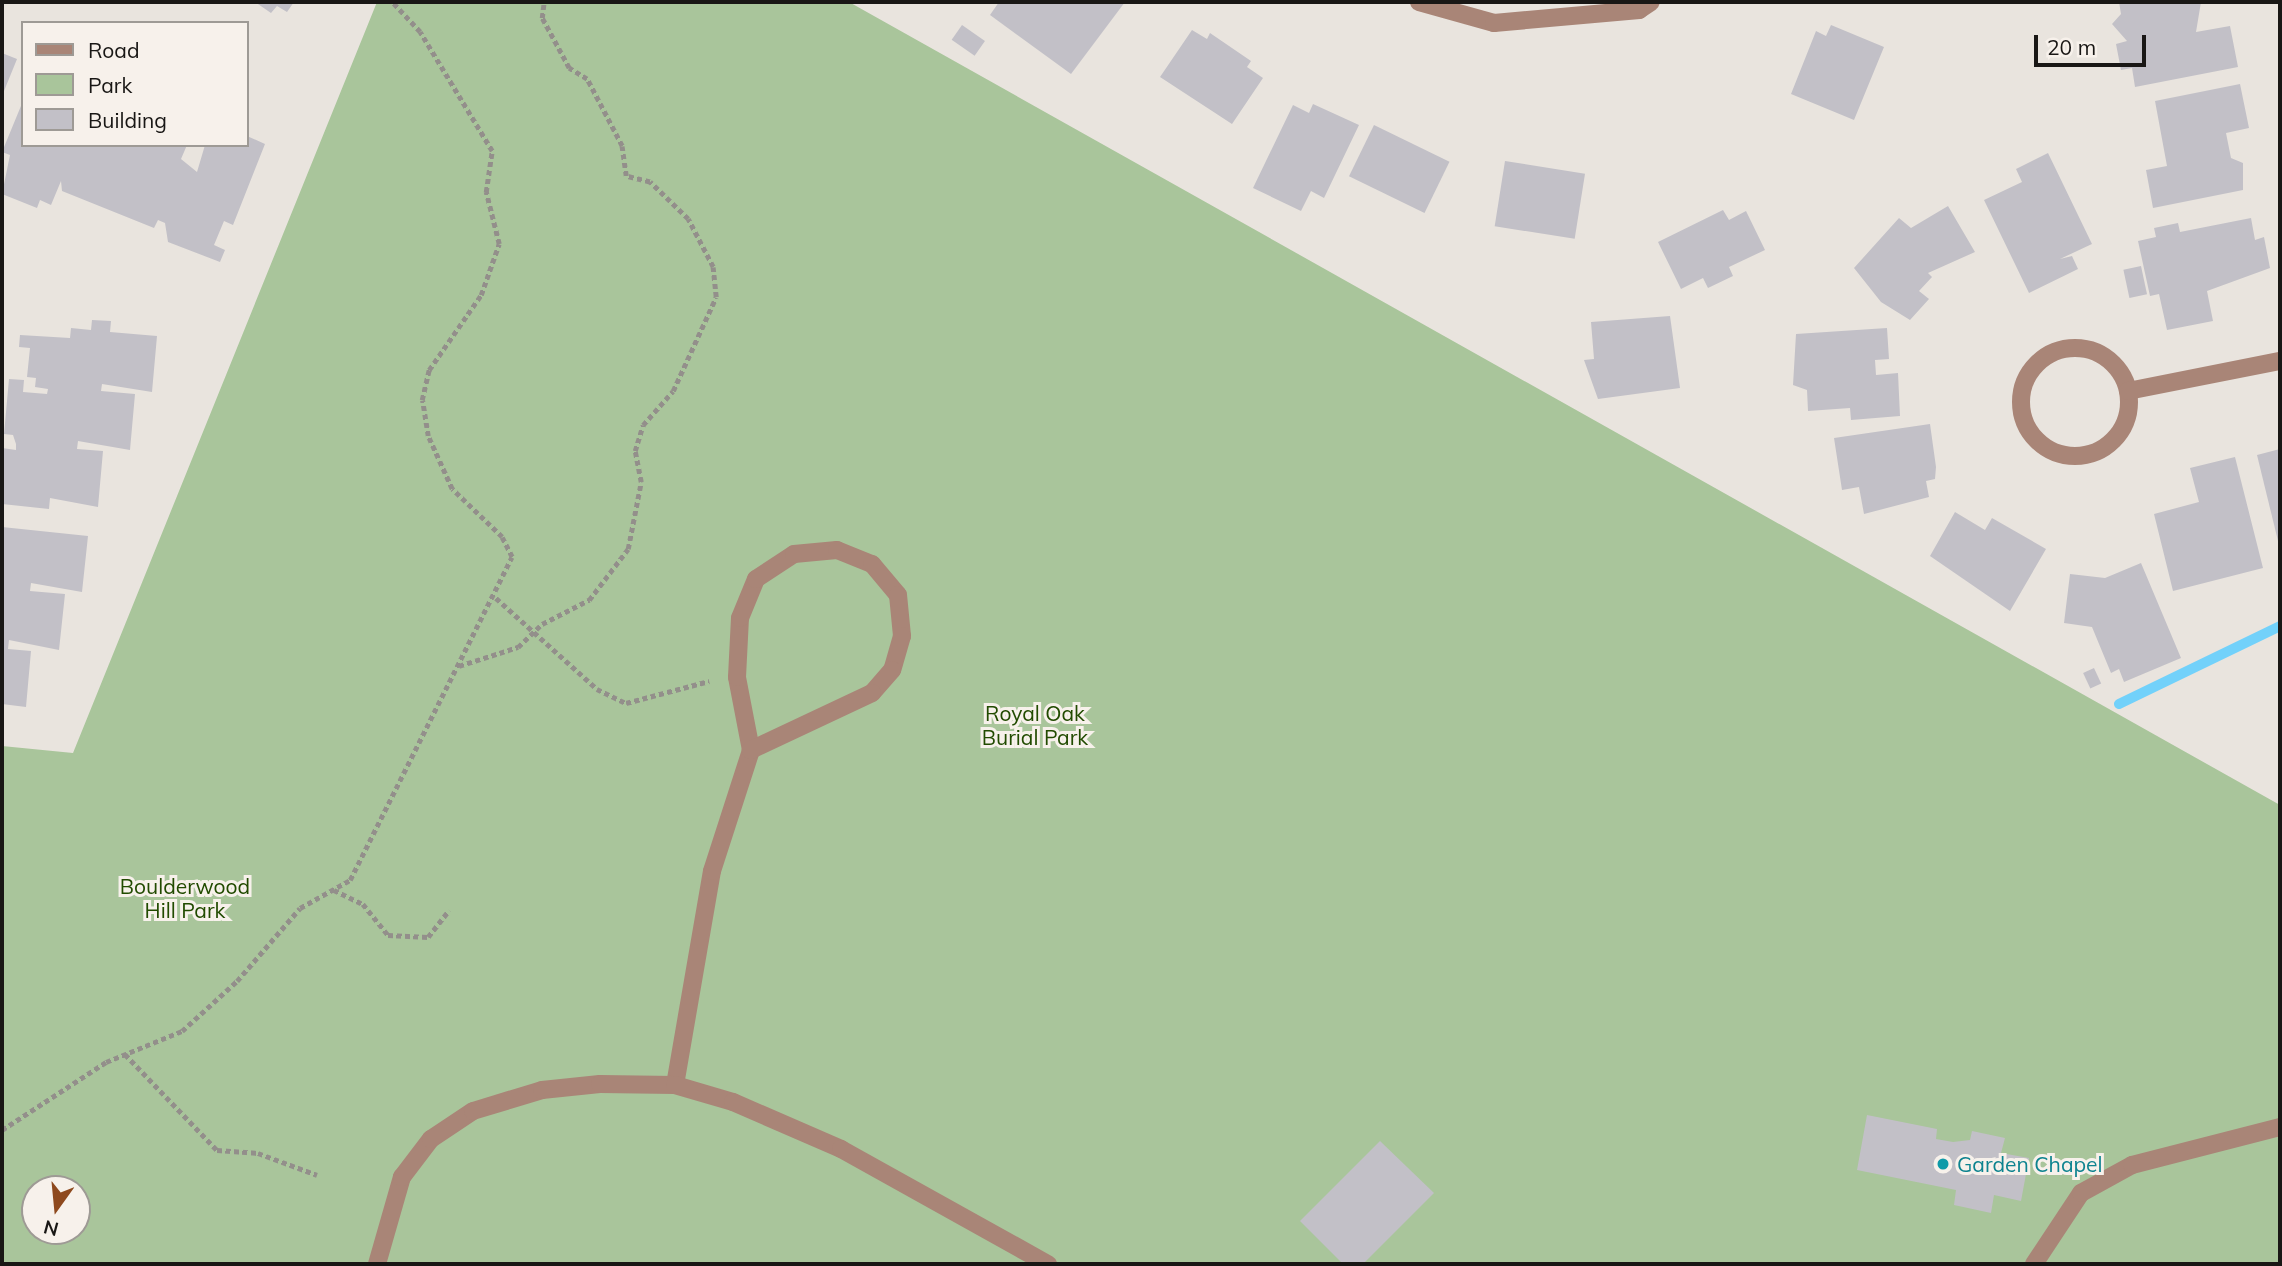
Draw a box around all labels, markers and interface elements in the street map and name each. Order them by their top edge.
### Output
legend [21,21,248,147]
scale bar [2037,21,2149,65]
text: 20 m [2047,34,2096,60]
text: Road [88,37,139,63]
text: Park [88,72,132,98]
text: Building [88,107,167,133]
park label: Royal Oak Burial Park [982,700,1088,750]
park label: Boulderwood Hill Park [120,873,250,923]
place label: Garden Chapel [1957,1151,2103,1177]
marker: Garden Chapel [1935,1156,1951,1172]
north arrow [21,1175,91,1245]
text: N [41,1215,61,1242]

